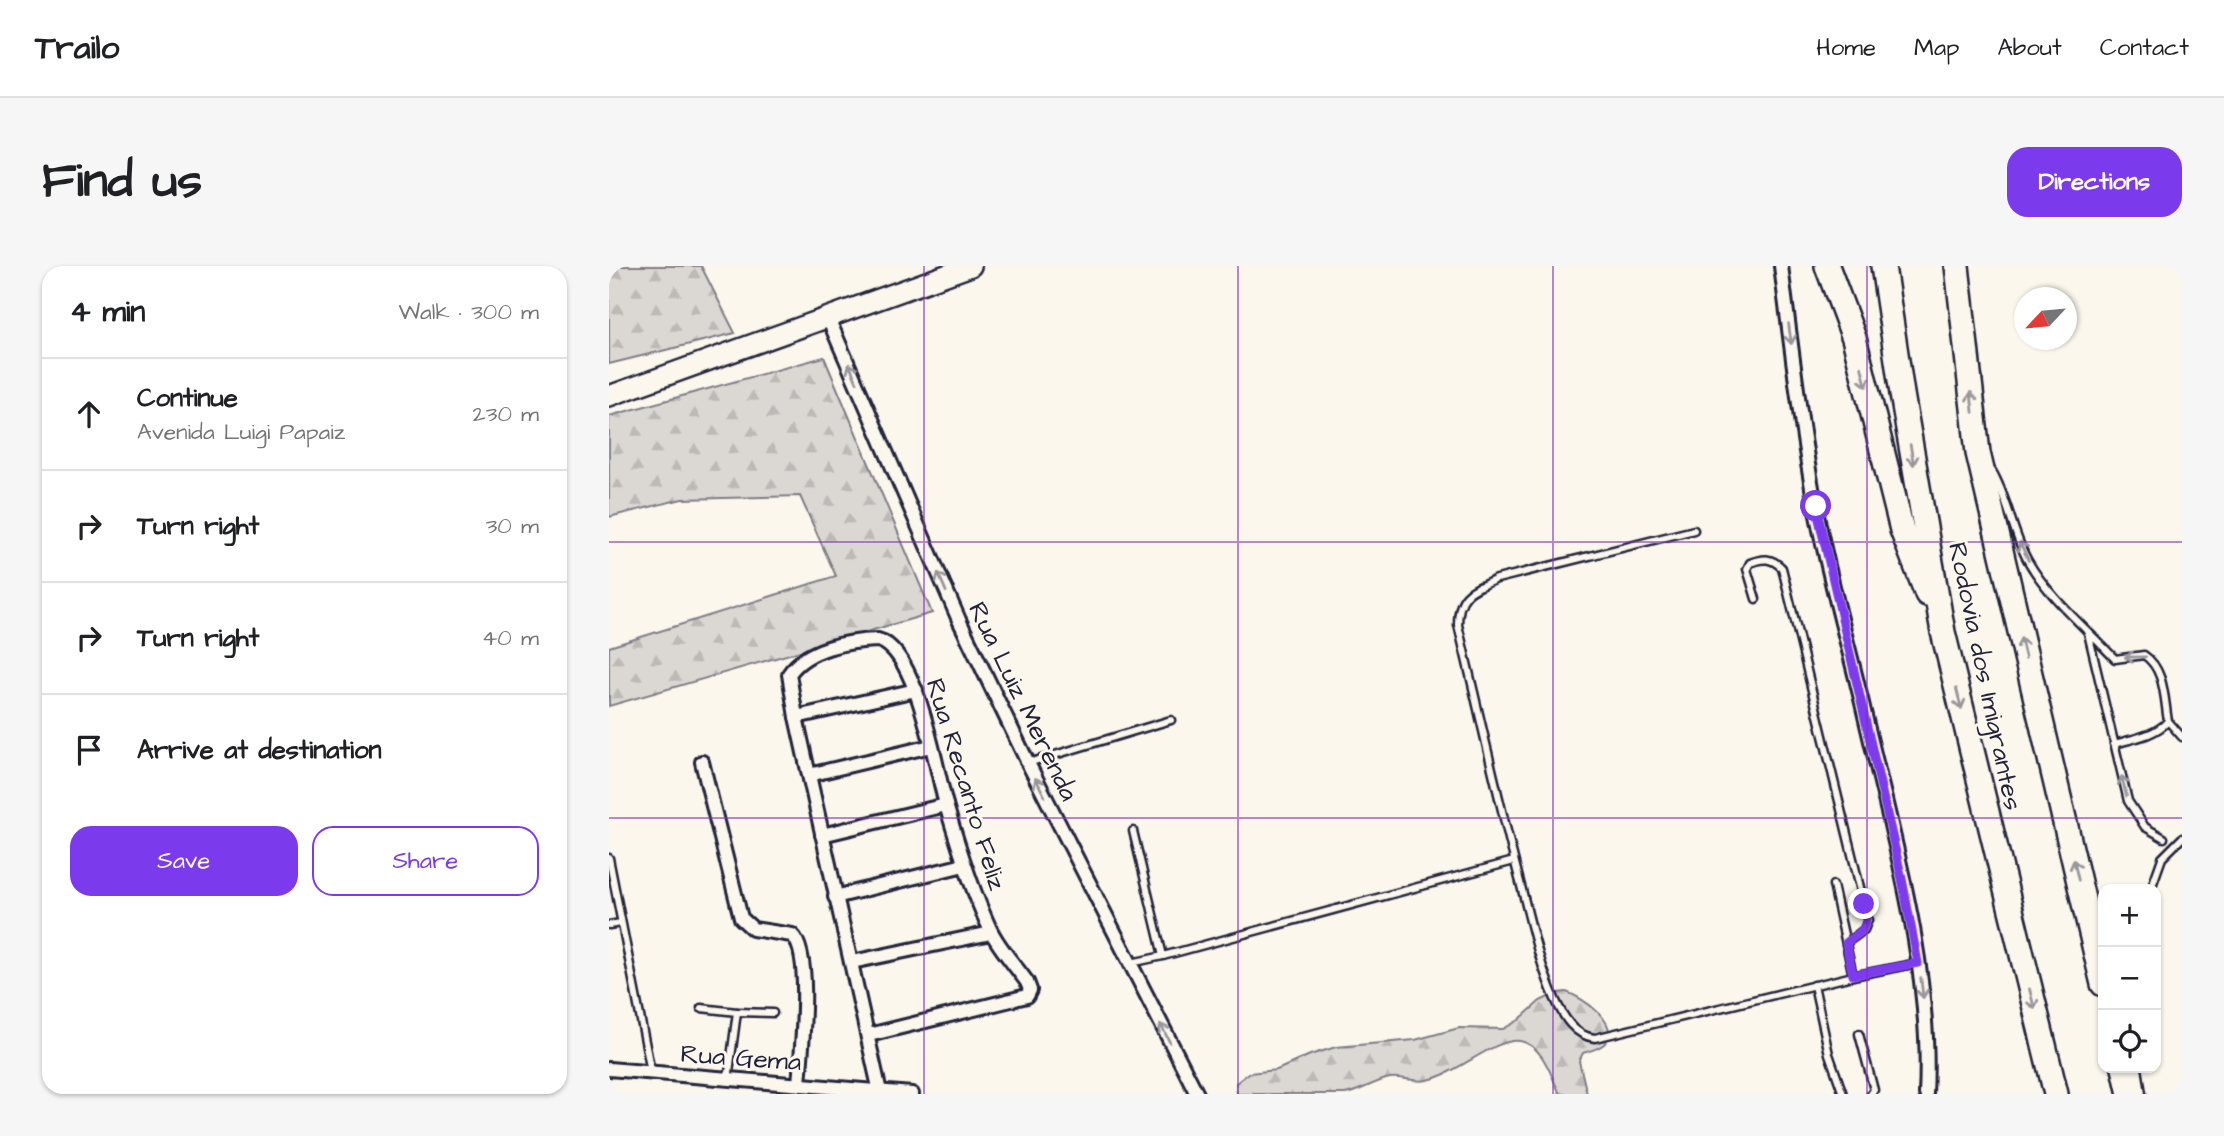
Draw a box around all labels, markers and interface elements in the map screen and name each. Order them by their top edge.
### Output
text: Trailo [35,25,119,71]
text: Home [1816,31,1876,65]
text: Map [1914,31,1959,65]
text: About [1997,31,2062,65]
text: Contact [2100,31,2189,65]
button: Directions [2007,147,2182,217]
text: Find us [42,148,202,216]
north arrow [2014,287,2077,350]
text: 4 min [70,291,145,333]
text: Walk · 300 m [398,296,539,328]
one-way arrow [1784,322,1797,344]
one-way arrow [845,362,858,384]
one-way arrow [1858,365,1871,388]
text: Continue [137,380,238,416]
one-way arrow [1965,391,1978,414]
icon: ahead [70,395,108,433]
text: 230 m [473,398,539,430]
text: Avenida Luigi Papaiz [137,416,345,448]
one-way arrow [1906,443,1919,465]
route start [1800,490,1831,521]
icon: right [70,507,108,545]
text: Turn right [137,508,259,544]
text: 30 m [486,510,539,542]
street label: Rodovia dos Imigrantes [1937,539,2031,814]
one-way arrow [2017,541,2030,562]
one-way arrow [935,571,948,593]
street label: Rua Luiz Merenda [959,596,1087,807]
icon: right [70,619,108,657]
text: Turn right [137,620,259,656]
text: 40 m [482,622,539,654]
one-way arrow [2016,637,2030,660]
one-way arrow [2124,651,2147,664]
street label: Rua Recanto Feliz [917,674,1015,894]
one-way arrow [1953,687,1966,709]
icon: arrive [70,731,108,769]
text: Arrive at destination [137,732,382,768]
one-way arrow [2117,775,2130,798]
one-way arrow [1032,777,1046,798]
button: Save [70,826,298,896]
button: Share [312,826,539,896]
one-way arrow [2068,859,2082,882]
map controls [2098,884,2161,1073]
button: + [2098,884,2161,947]
route end [1848,888,1879,919]
button: − [2098,947,2161,1010]
one-way arrow [1916,977,1929,999]
one-way arrow [2026,987,2039,1010]
button: locate [2098,1010,2161,1073]
one-way arrow [1158,1024,1172,1044]
street label: Rua Gema [679,1036,802,1080]

